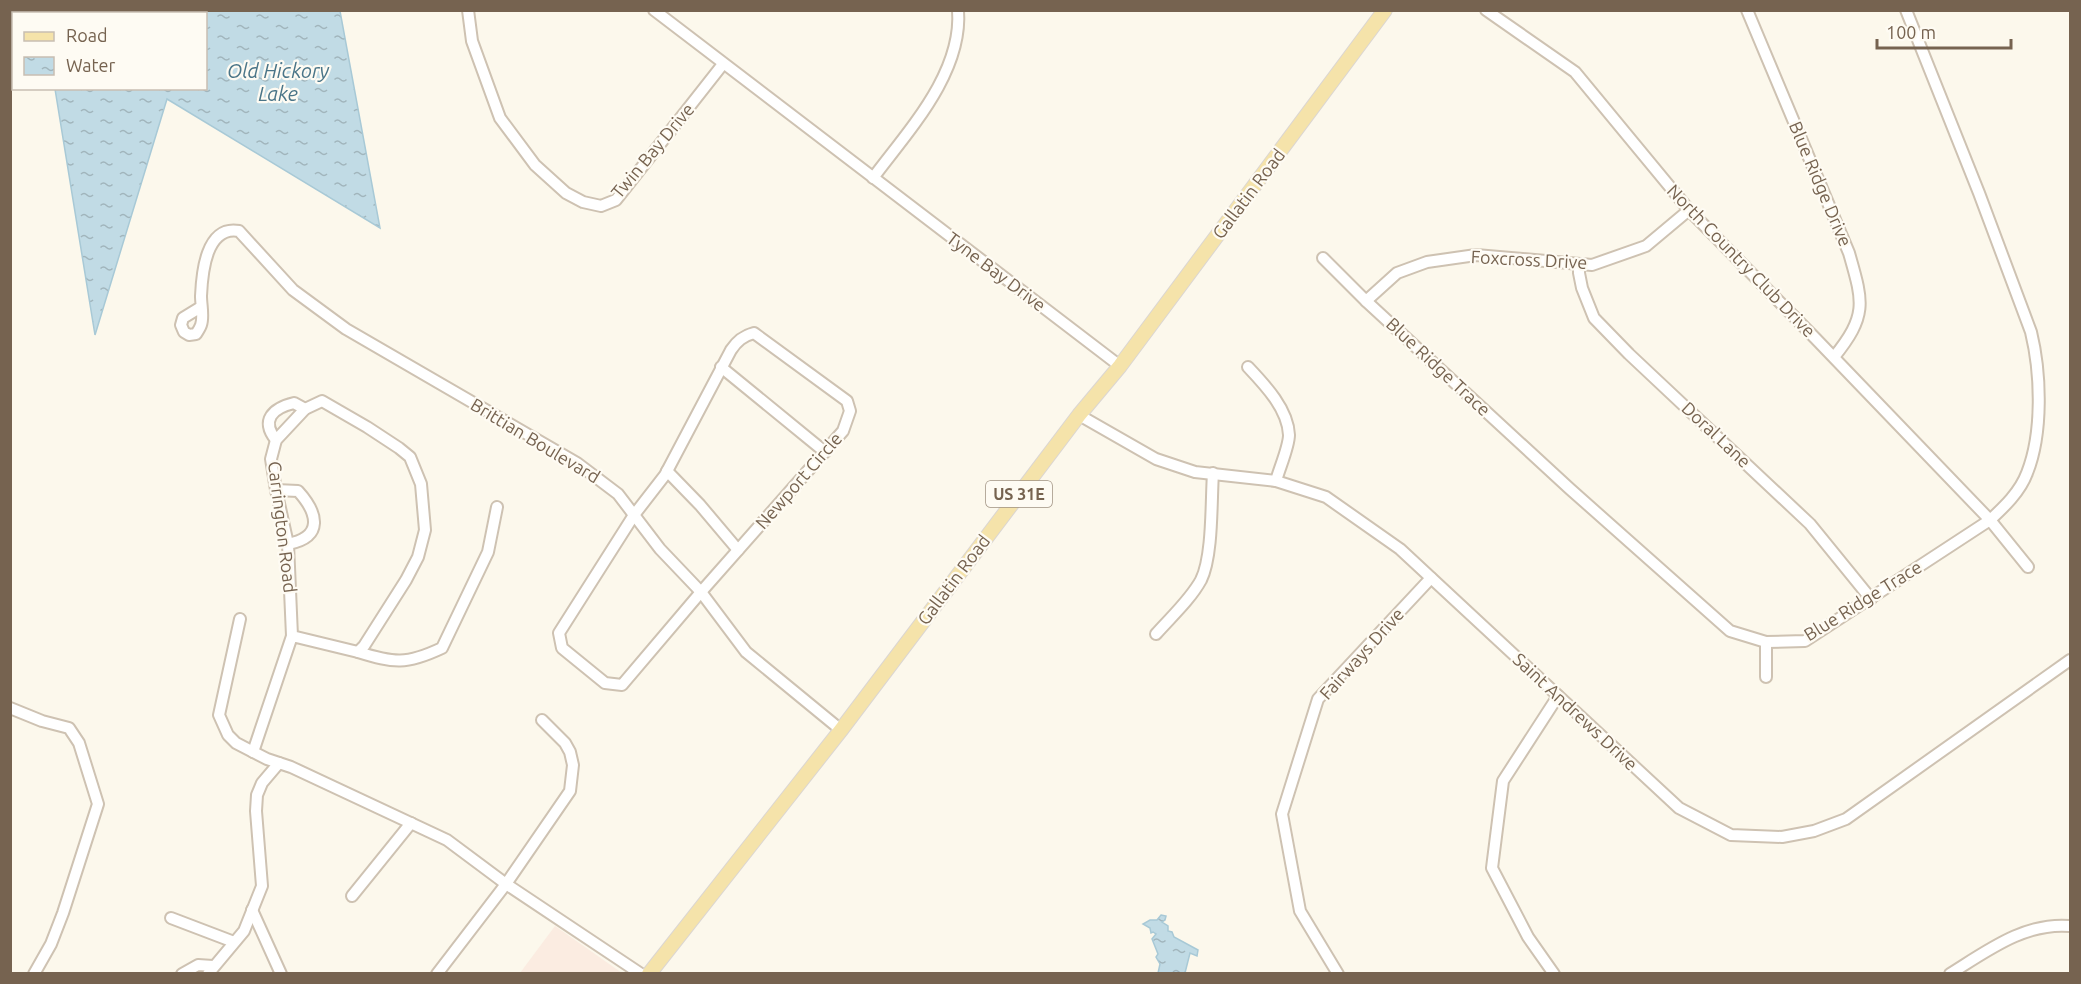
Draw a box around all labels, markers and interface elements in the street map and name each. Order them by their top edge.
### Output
legend [12,12,207,90]
scale bar [1877,12,2010,50]
text: 100 m [1886,22,1936,42]
text: Road [66,25,108,45]
text: Water [66,55,116,75]
water label: Old Hickory Lake [227,59,330,105]
street label: Twin Bay Drive [607,99,698,202]
street label: Blue Ridge Drive [1786,118,1856,249]
street label: Gallatin Road [1208,145,1288,242]
street label: North Country Club Drive [1664,180,1820,341]
street label: Tyne Bay Drive [943,227,1050,315]
street label: Foxcross Drive [1470,246,1588,272]
street label: Blue Ridge Trace [1383,313,1495,420]
street label: Brittian Boulevard [467,394,604,487]
street label: Doral Lane [1678,397,1755,471]
street label: Newport Circle [751,428,846,533]
street label: Carrington Road [265,460,301,594]
road number: US 31E [986,481,1052,507]
street label: Gallatin Road [913,531,993,628]
street label: Blue Ridge Trace [1800,556,1925,644]
street label: Fairways Drive [1315,604,1407,703]
street label: Saint Andrews Drive [1510,649,1642,774]

